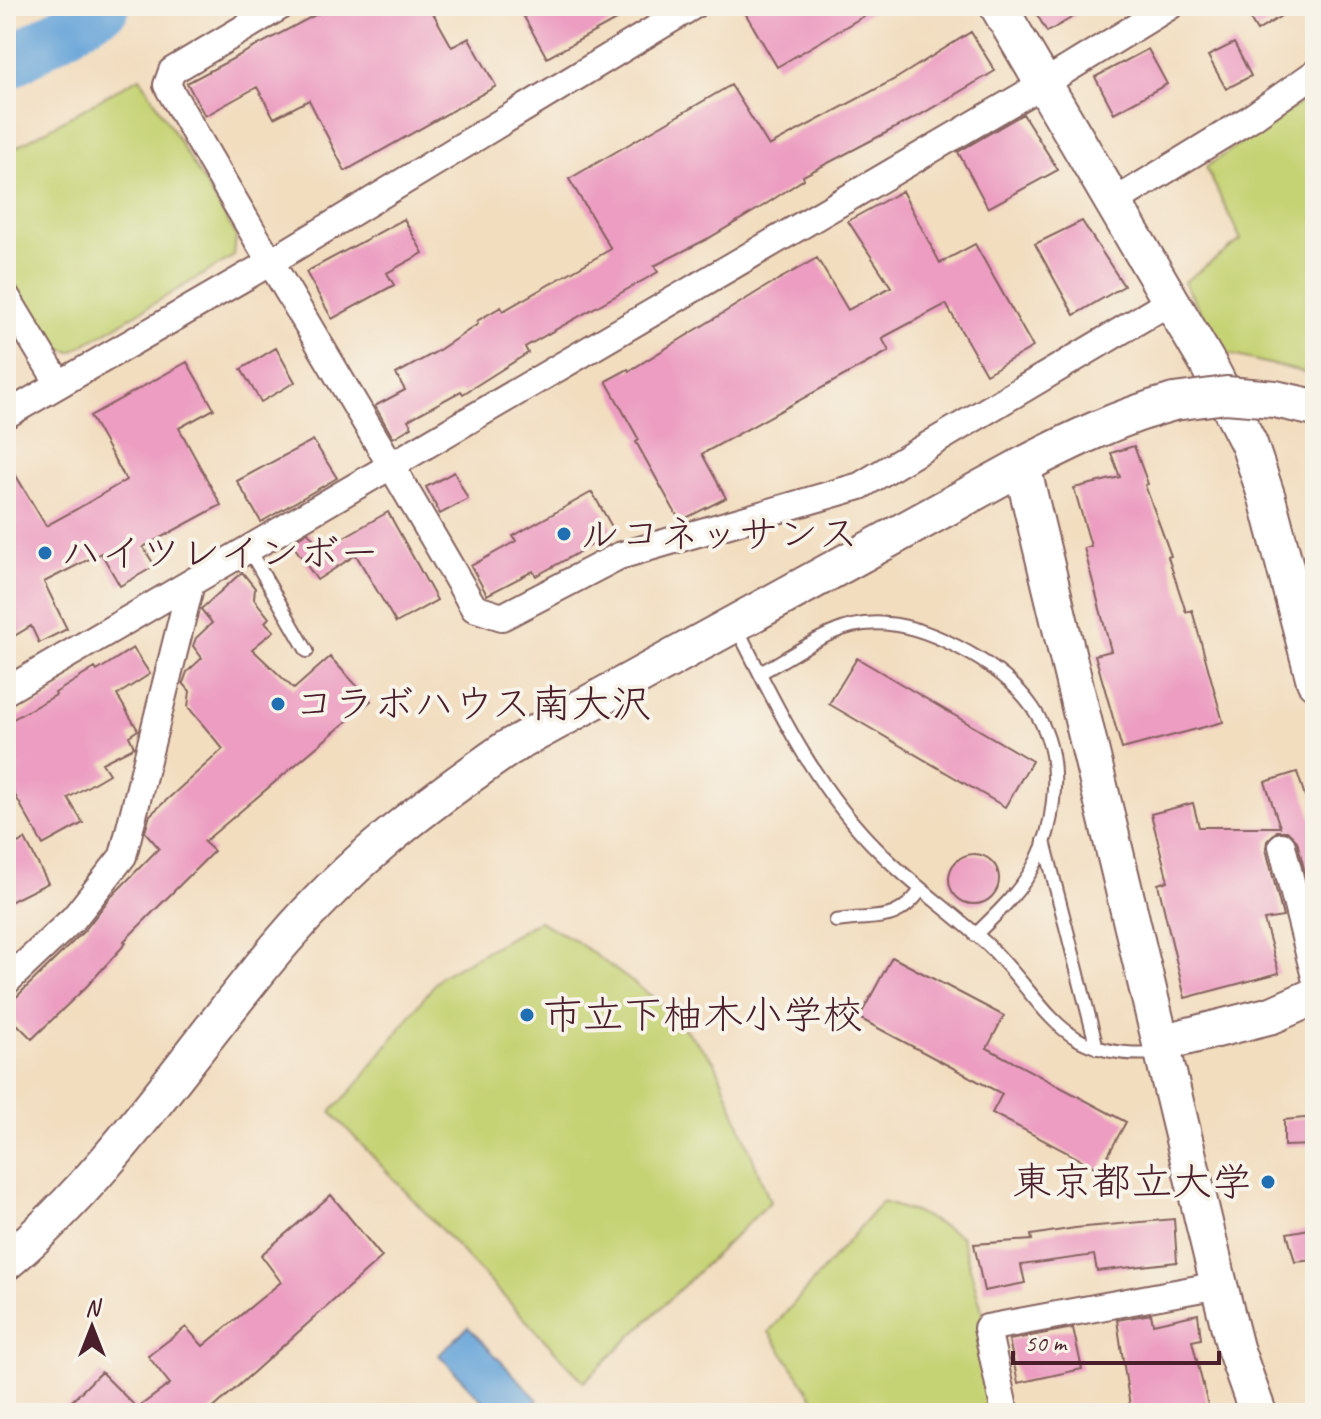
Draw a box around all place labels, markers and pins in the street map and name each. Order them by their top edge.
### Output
place label: ルコネッサンス [580,509,858,559]
marker: ルコネッサンス [555,525,573,543]
place label: ハイツレインボー [61,528,379,578]
marker: ハイツレインボー [36,544,54,562]
place label: コラボハウス南大沢 [294,679,652,729]
marker: コラボハウス南大沢 [269,695,287,713]
place label: 市立下柚木小学校 [543,990,863,1040]
marker: 市立下柚木小学校 [518,1006,536,1024]
place label: 東京都立大学 [1012,1157,1252,1207]
marker: 東京都立大学 [1259,1173,1277,1191]

